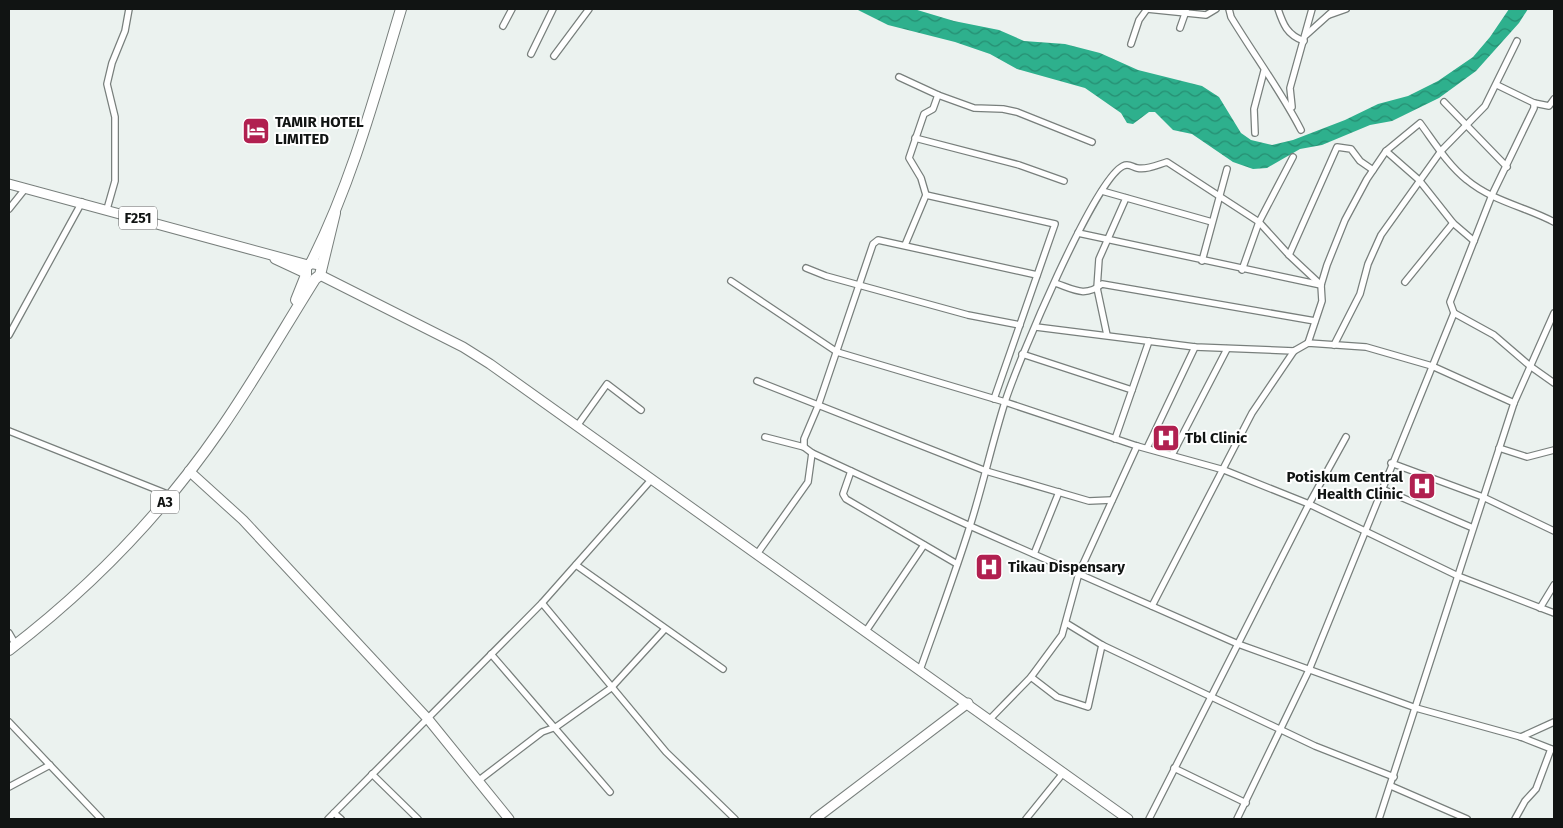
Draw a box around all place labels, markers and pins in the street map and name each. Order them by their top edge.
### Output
place label: TAMIR HOTEL LIMITED [275,113,364,148]
hotel icon: TAMIR HOTEL LIMITED [241,116,271,146]
hospital icon: Tbl Clinic [1151,423,1181,453]
place label: Tbl Clinic [1185,429,1248,447]
place label: Potiskum Central Health Clinic [1286,468,1404,503]
hospital icon: Potiskum Central Health Clinic [1407,471,1437,501]
hospital icon: Tikau Dispensary [974,552,1004,582]
place label: Tikau Dispensary [1008,558,1125,576]

